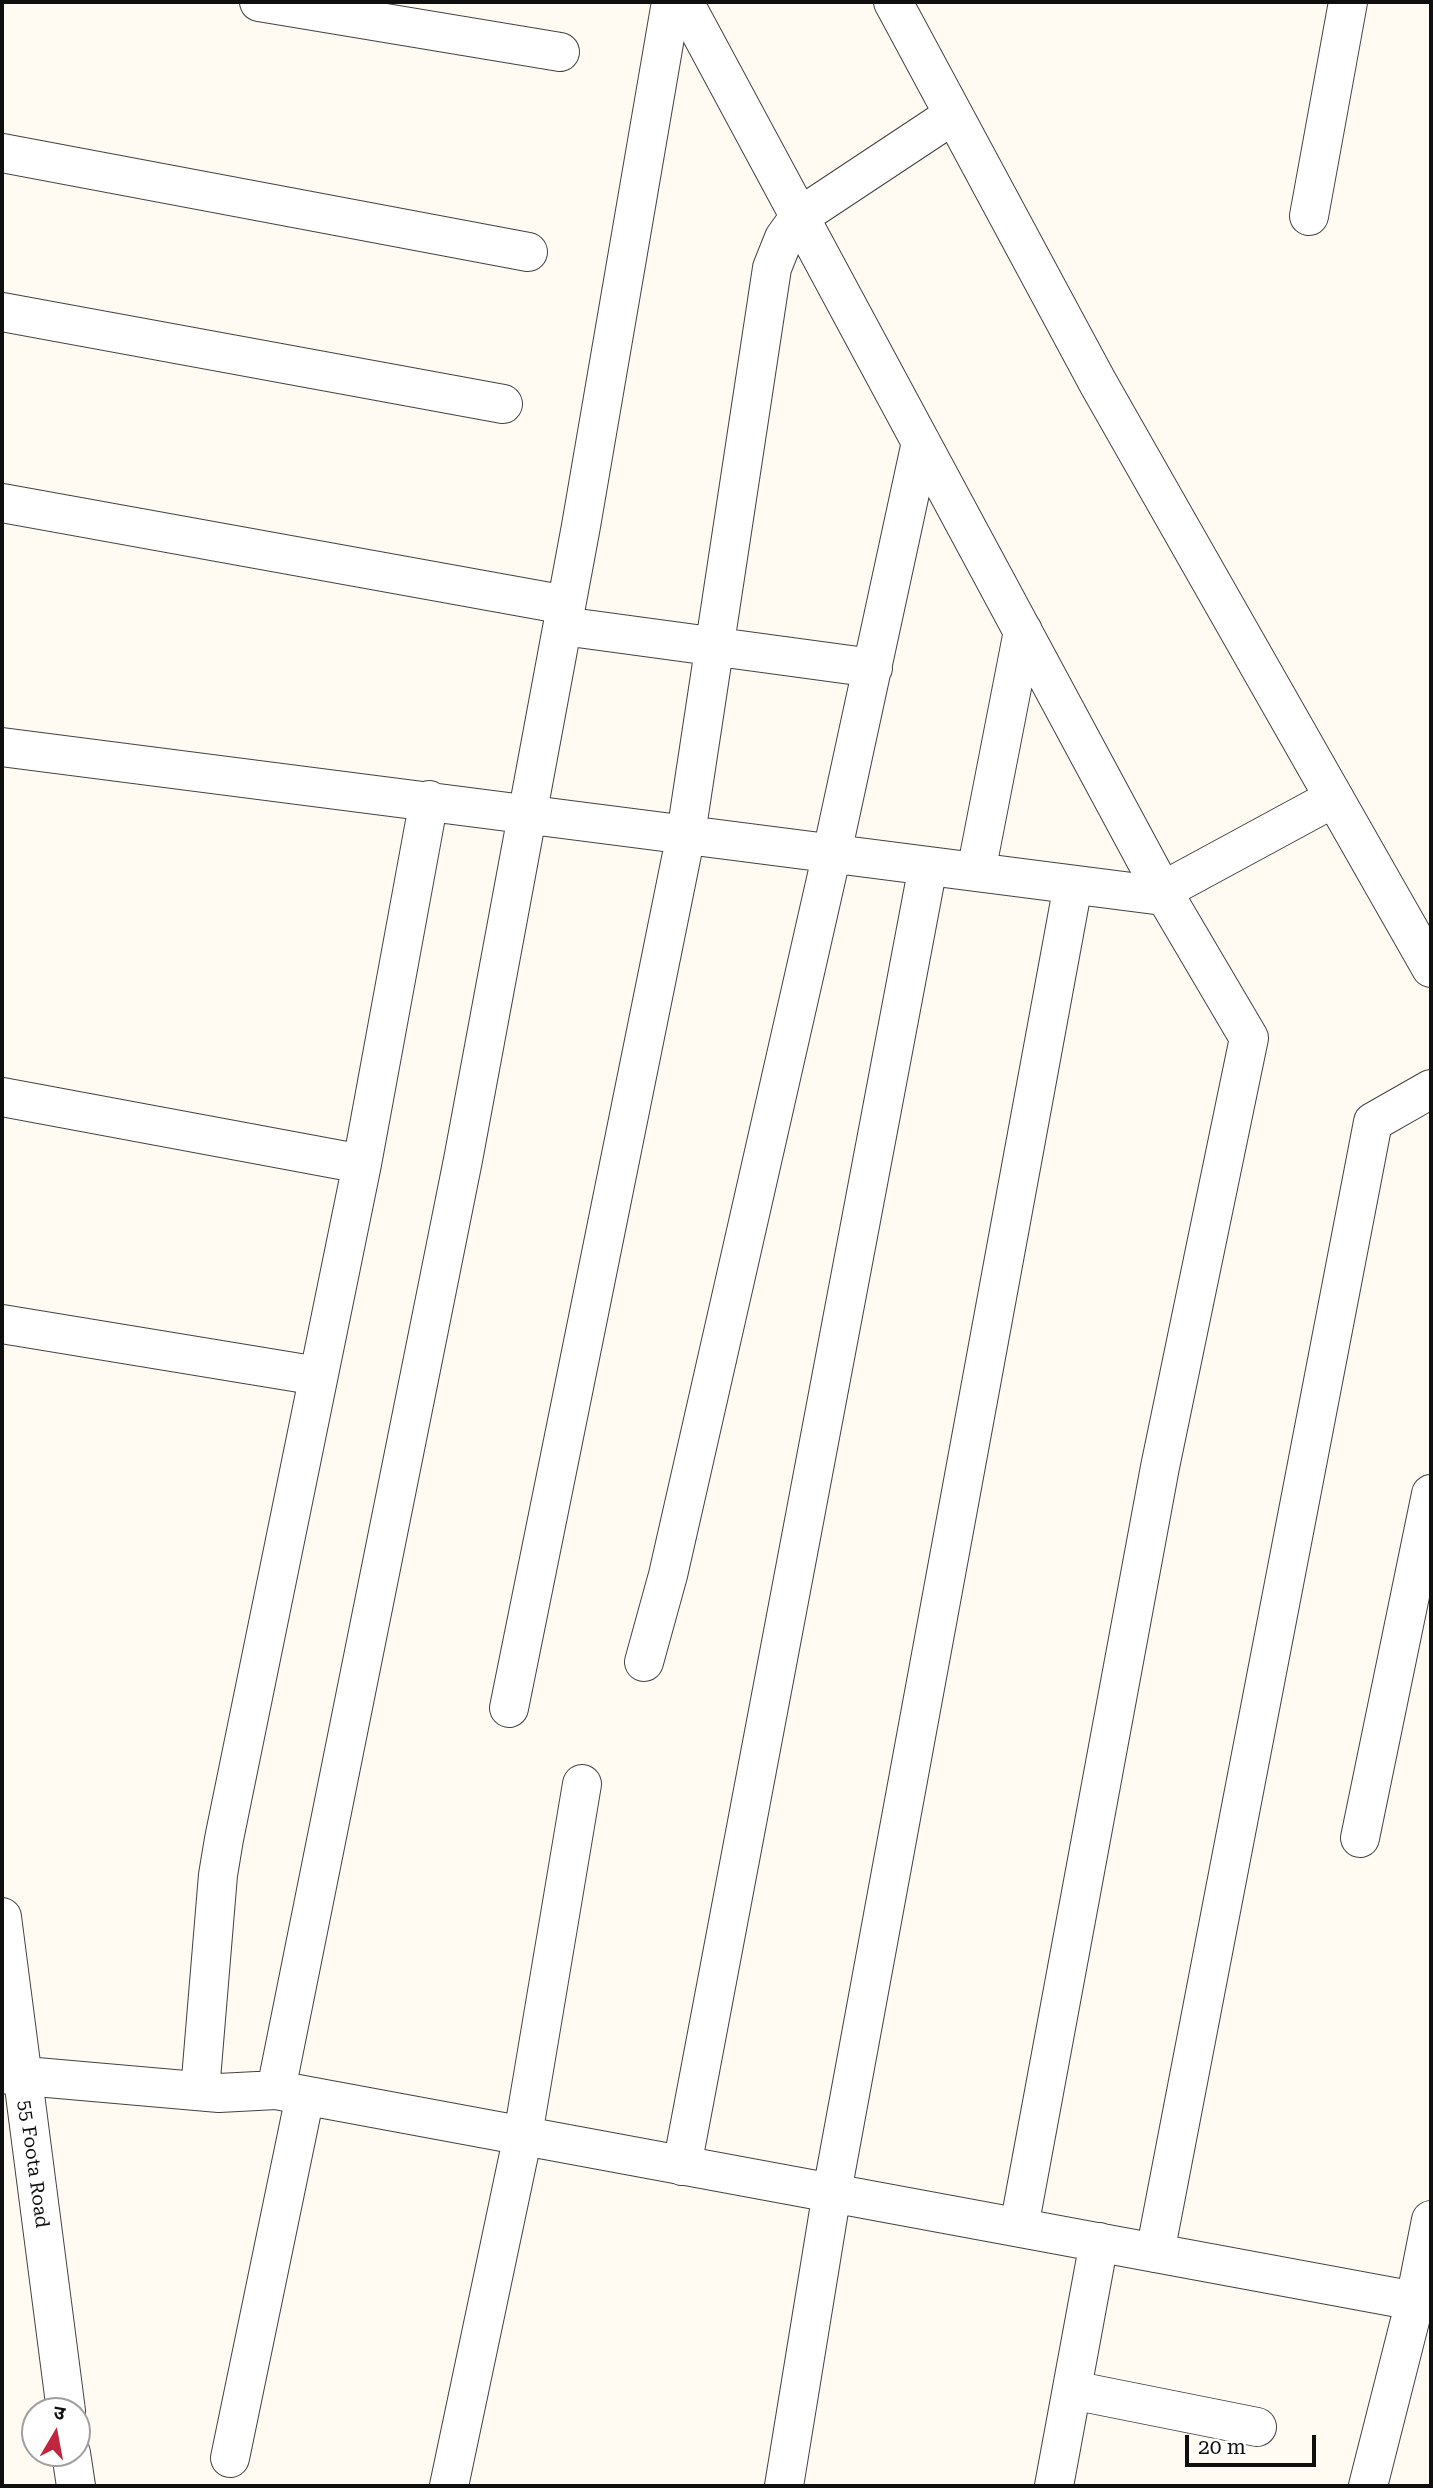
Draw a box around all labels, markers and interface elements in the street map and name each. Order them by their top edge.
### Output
street label: 55 Foota Road [13,2099,53,2229]
north arrow [21,2397,91,2467]
text: उ [52,2401,67,2425]
scale bar [1188,2422,1319,2466]
text: 20 m [1198,2435,1246,2459]

